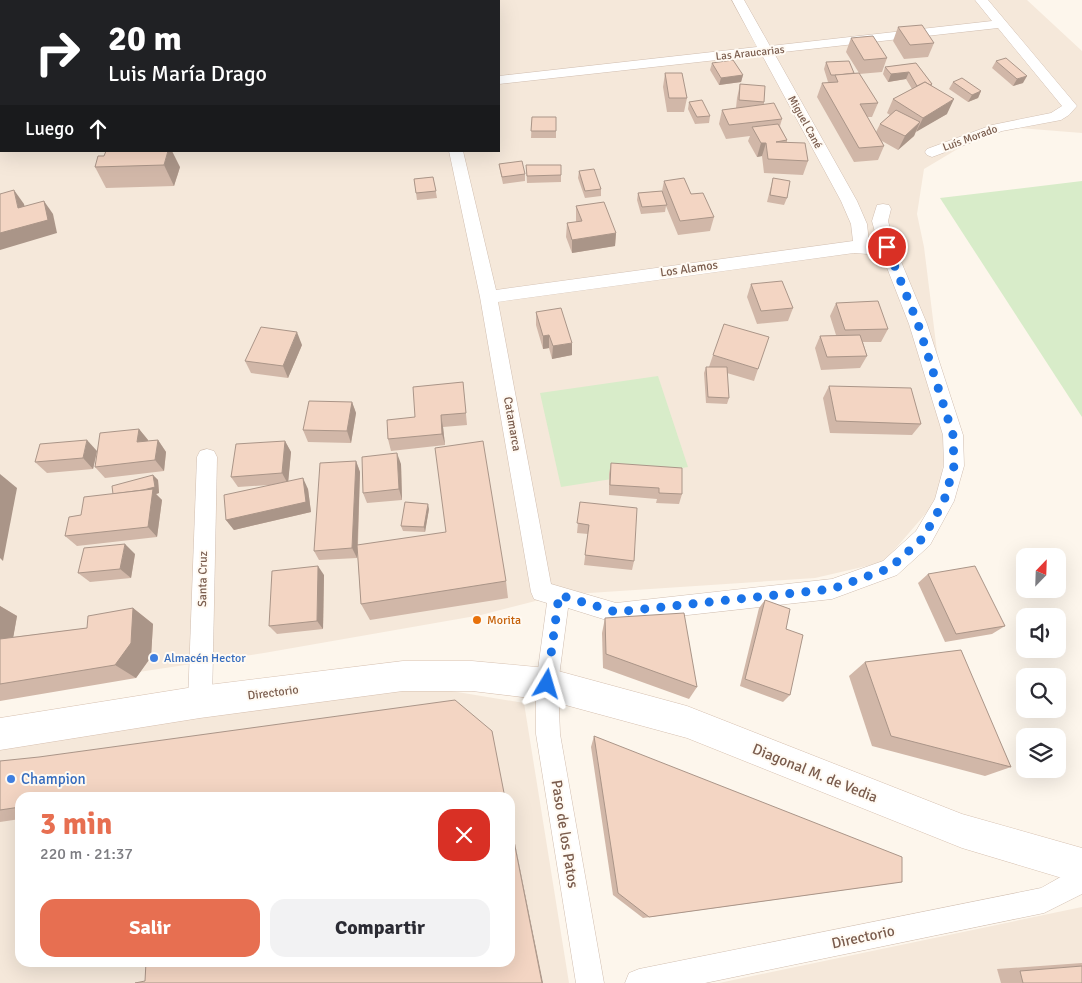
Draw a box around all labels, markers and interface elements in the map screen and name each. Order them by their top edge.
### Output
text: 20 m [108,17,182,60]
icon: right [25,20,90,85]
street label: Las Araucarias [715,43,785,63]
text: Luis María Drago [108,60,267,87]
street label: Miguel Cané [785,93,825,151]
icon: ahead [84,115,112,143]
text: Luego [25,117,74,141]
street label: Luís Morado [941,122,999,154]
pin [866,226,908,268]
icon: arrive [873,233,901,261]
street label: Los Alamos [659,258,719,280]
street label: Catamarca [500,396,524,452]
north arrow [1016,548,1066,598]
map controls [1016,548,1066,778]
street label: Santa Cruz [195,551,211,607]
button: sound [1016,608,1066,658]
place label: Morita [487,613,521,628]
marker: Morita [471,614,483,626]
place label: Almacén Hector [164,651,246,666]
marker: Almacén Hector [148,652,160,664]
position arrow [520,657,572,709]
button: search [1016,668,1066,718]
street label: Directorio [247,682,299,704]
button: layers [1016,728,1066,778]
street label: Diagonal M. de Vedia [750,740,880,806]
place label: Champion [21,770,86,788]
marker: Champion [5,773,17,785]
street label: Paso de los Patos [548,779,582,890]
text: 3 min [40,806,112,843]
button: close [438,809,490,861]
text: 220 m · 21:37 [40,844,133,864]
button: Salir [40,899,260,957]
button: Compartir [270,899,490,957]
street label: Directorio [830,921,896,952]

